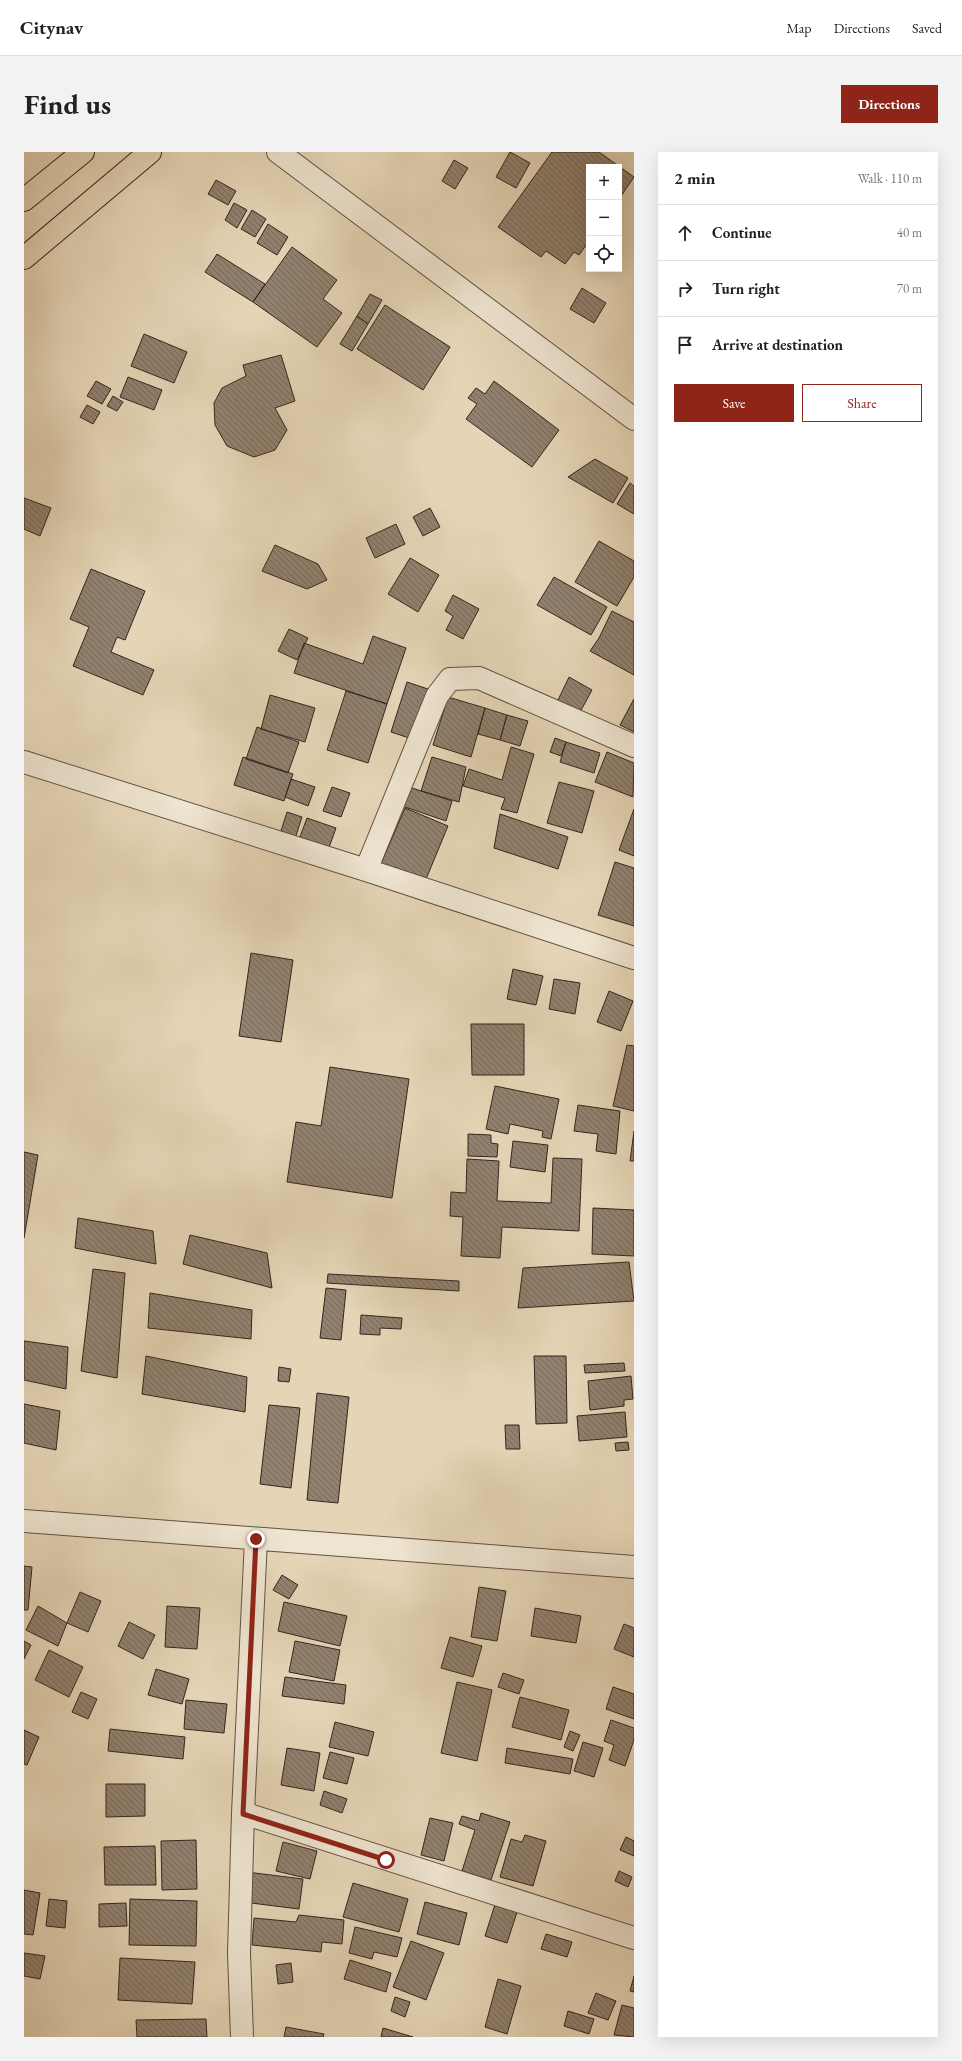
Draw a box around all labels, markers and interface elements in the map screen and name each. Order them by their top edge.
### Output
text: Citynav [20,15,83,40]
text: Map [786,19,812,37]
text: Directions [834,19,890,37]
text: Saved [912,19,942,37]
button: Directions [841,85,938,123]
text: Find us [24,86,111,122]
map controls [586,164,622,272]
button: + [586,164,622,200]
text: 2 min [674,167,715,189]
text: Walk · 110 m [858,170,922,187]
button: − [586,200,622,236]
icon: ahead [674,222,696,244]
text: Continue [712,223,772,242]
text: 40 m [897,224,922,241]
button: locate [586,236,622,272]
icon: right [674,278,696,300]
text: Turn right [712,279,780,298]
text: 70 m [897,280,922,297]
icon: arrive [674,334,696,356]
text: Arrive at destination [712,335,843,354]
button: Save [674,384,794,422]
button: Share [802,384,922,422]
route end [247,1530,265,1548]
route start [377,1851,395,1869]

